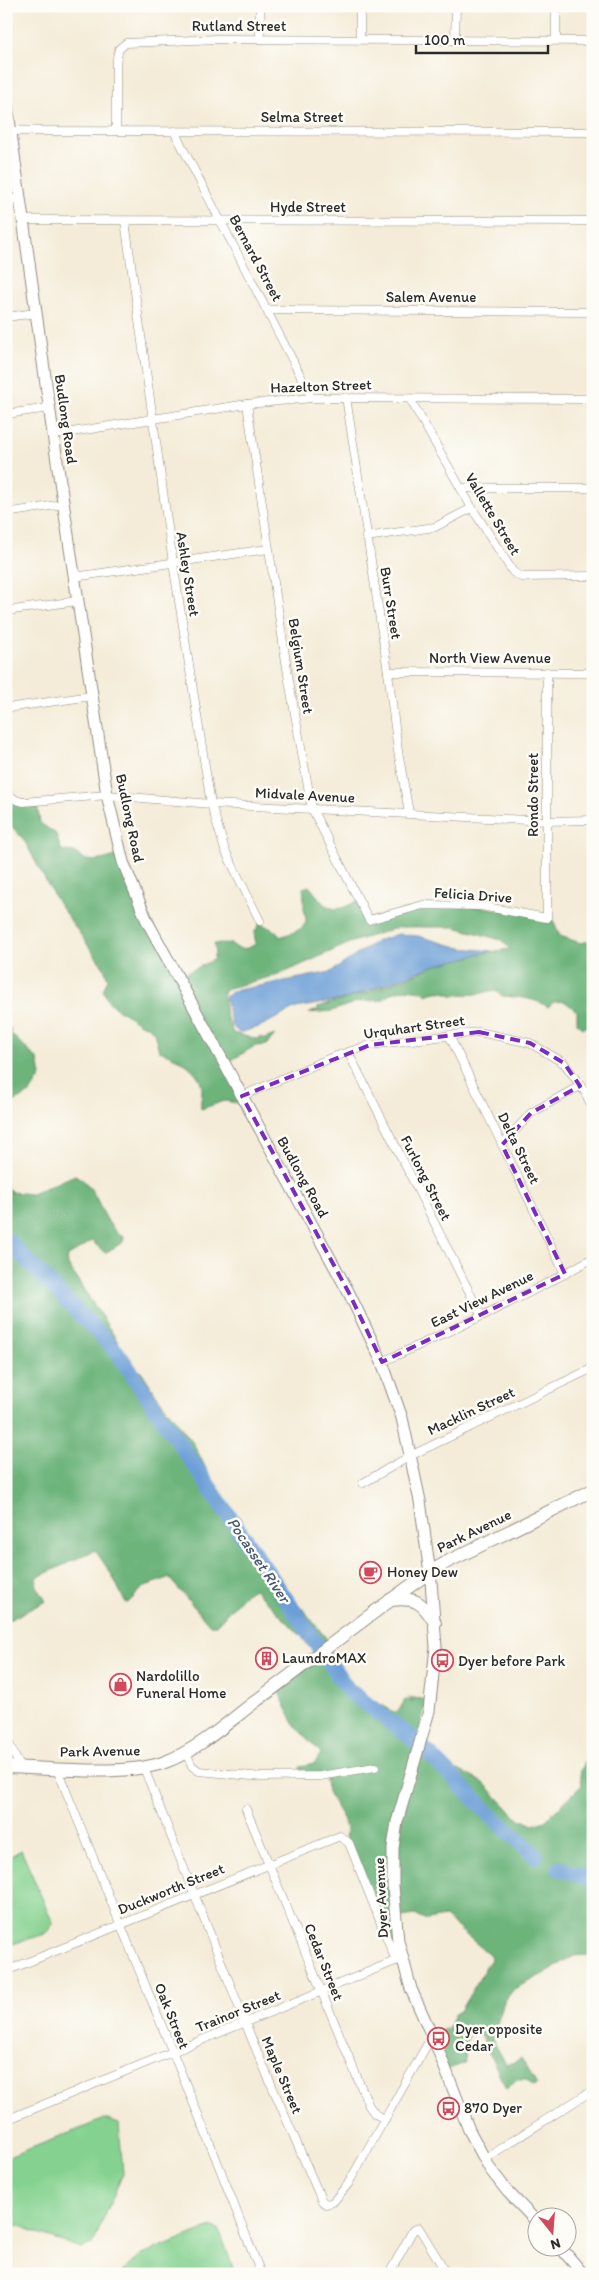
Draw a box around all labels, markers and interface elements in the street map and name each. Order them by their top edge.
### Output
street label: Rutland Street [192,17,287,35]
scale bar [416,22,549,54]
text: 100 m [424,31,466,49]
street label: Selma Street [261,108,344,126]
street label: Hyde Street [270,198,346,216]
street label: Bernard Street [226,212,287,305]
street label: Salem Avenue [386,288,476,306]
street label: Budlong Road [51,373,81,465]
street label: Hazelton Street [270,375,372,397]
street label: Vallette Street [461,470,525,559]
street label: Ashley Street [172,530,204,618]
street label: Burr Street [376,566,406,641]
street label: Belgium Street [285,617,317,715]
street label: North View Avenue [429,649,551,667]
street label: Rondo Street [524,753,542,837]
street label: Budlong Road [112,772,148,864]
street label: Midvale Avenue [255,783,355,807]
street label: Felicia Drive [433,883,513,907]
street label: Urquhart Street [362,1011,466,1043]
street label: Delta Street [494,1109,544,1187]
street label: Furlong Street [397,1132,455,1224]
street label: Budlong Road [273,1133,333,1221]
street label: East View Avenue [428,1266,536,1332]
street label: Macklin Street [424,1383,518,1439]
street label: Park Avenue [434,1505,514,1557]
water label: Pocasset River [223,1514,295,1608]
cafe icon: Honey Dew [359,1560,383,1584]
place label: Honey Dew [387,1563,458,1581]
building icon: LaundroMAX [254,1646,278,1670]
place label: LaundroMAX [282,1649,366,1667]
bus stop icon: Dyer before Park [430,1649,454,1673]
place label: Dyer before Park [458,1652,565,1670]
place label: Nardolillo Funeral Home [136,1667,226,1702]
shop icon: Nardolillo Funeral Home [108,1673,132,1697]
street label: Park Avenue [60,1741,140,1761]
street label: Dyer Avenue [370,1857,392,1939]
street label: Duckworth Street [115,1859,227,1919]
street label: Cedar Street [300,1921,348,2004]
street label: Oak Street [151,1980,194,2052]
street label: Trainor Street [193,1986,283,2036]
place label: Dyer opposite Cedar [455,2020,542,2055]
bus stop icon: Dyer opposite Cedar [427,2026,451,2050]
street label: Maple Street [258,2034,307,2117]
bus stop icon: 870 Dyer [436,2096,460,2120]
place label: 870 Dyer [464,2099,522,2117]
north arrow [526,2208,576,2258]
text: N [549,2234,563,2253]

